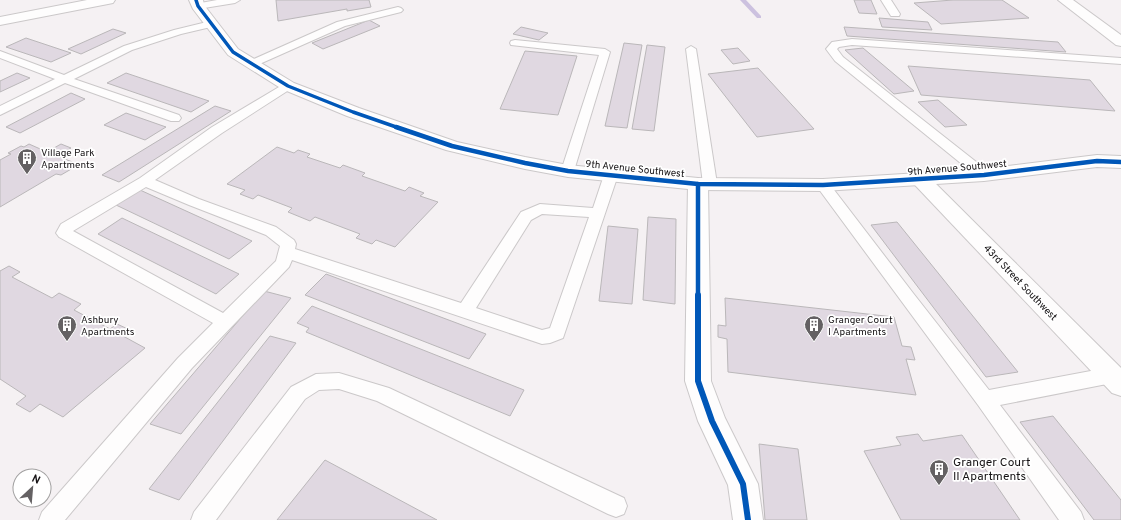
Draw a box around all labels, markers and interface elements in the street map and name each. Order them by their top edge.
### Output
building icon: Village Park Apartments [16,147,38,175]
place label: Village Park Apartments [41,147,95,172]
street label: 9th Avenue Southwest [585,158,685,181]
street label: 9th Avenue Southwest [907,158,1008,179]
street label: 43rd Street Southwest [980,242,1060,324]
building icon: Ashbury Apartments [56,314,78,342]
place label: Ashbury Apartments [81,314,135,339]
building icon: Granger Court I Apartments [803,314,825,342]
place label: Granger Court I Apartments [828,314,893,339]
place label: Granger Court II Apartments [953,455,1031,485]
building icon: Granger Court II Apartments [928,458,950,486]
north arrow [12,468,52,508]
text: N [29,472,43,488]

